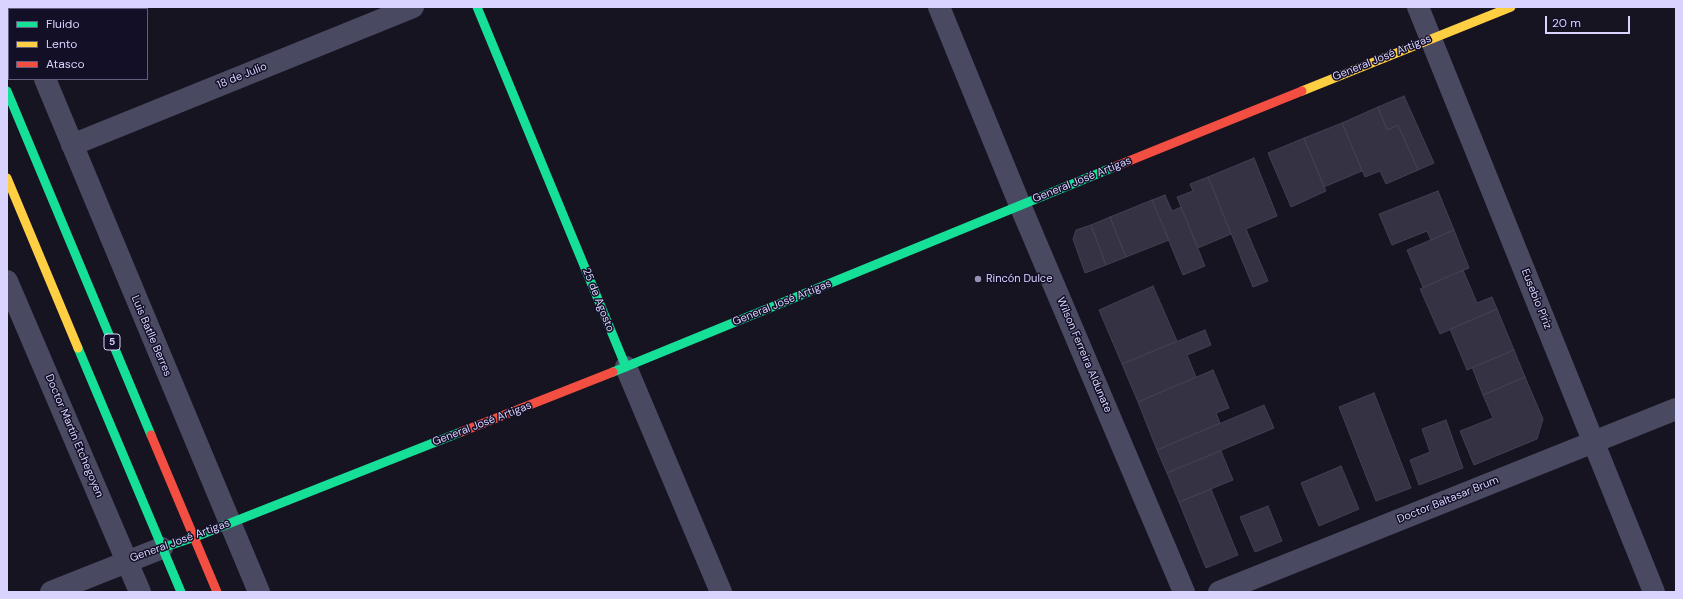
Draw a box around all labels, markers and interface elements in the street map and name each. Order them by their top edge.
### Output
legend [8,8,148,80]
scale bar [1547,8,1632,34]
text: 20 m [1552,15,1581,31]
text: Fluido [46,16,80,32]
street label: General José Artigas [1331,32,1433,84]
text: Lento [46,36,77,52]
text: Atasco [46,56,85,72]
street label: 18 de Julio [215,60,269,92]
street label: General José Artigas [1031,154,1133,206]
street label: 25 de Agosto [579,266,617,334]
street label: Eusebio Píriz [1518,267,1554,331]
place label: Rincón Dulce [986,272,1052,286]
marker: Rincón Dulce [973,274,983,284]
street label: General José Artigas [731,277,833,329]
street label: Luis Batlle Berres [128,294,174,378]
street label: Wilson Ferreira Aldunate [1054,295,1114,415]
road number: 5 [104,334,120,350]
street label: Doctor Martín Etchegoyen [42,372,106,500]
street label: General José Artigas [430,399,534,449]
street label: Doctor Baltasar Brum [1395,474,1501,526]
street label: General José Artigas [128,517,232,565]

